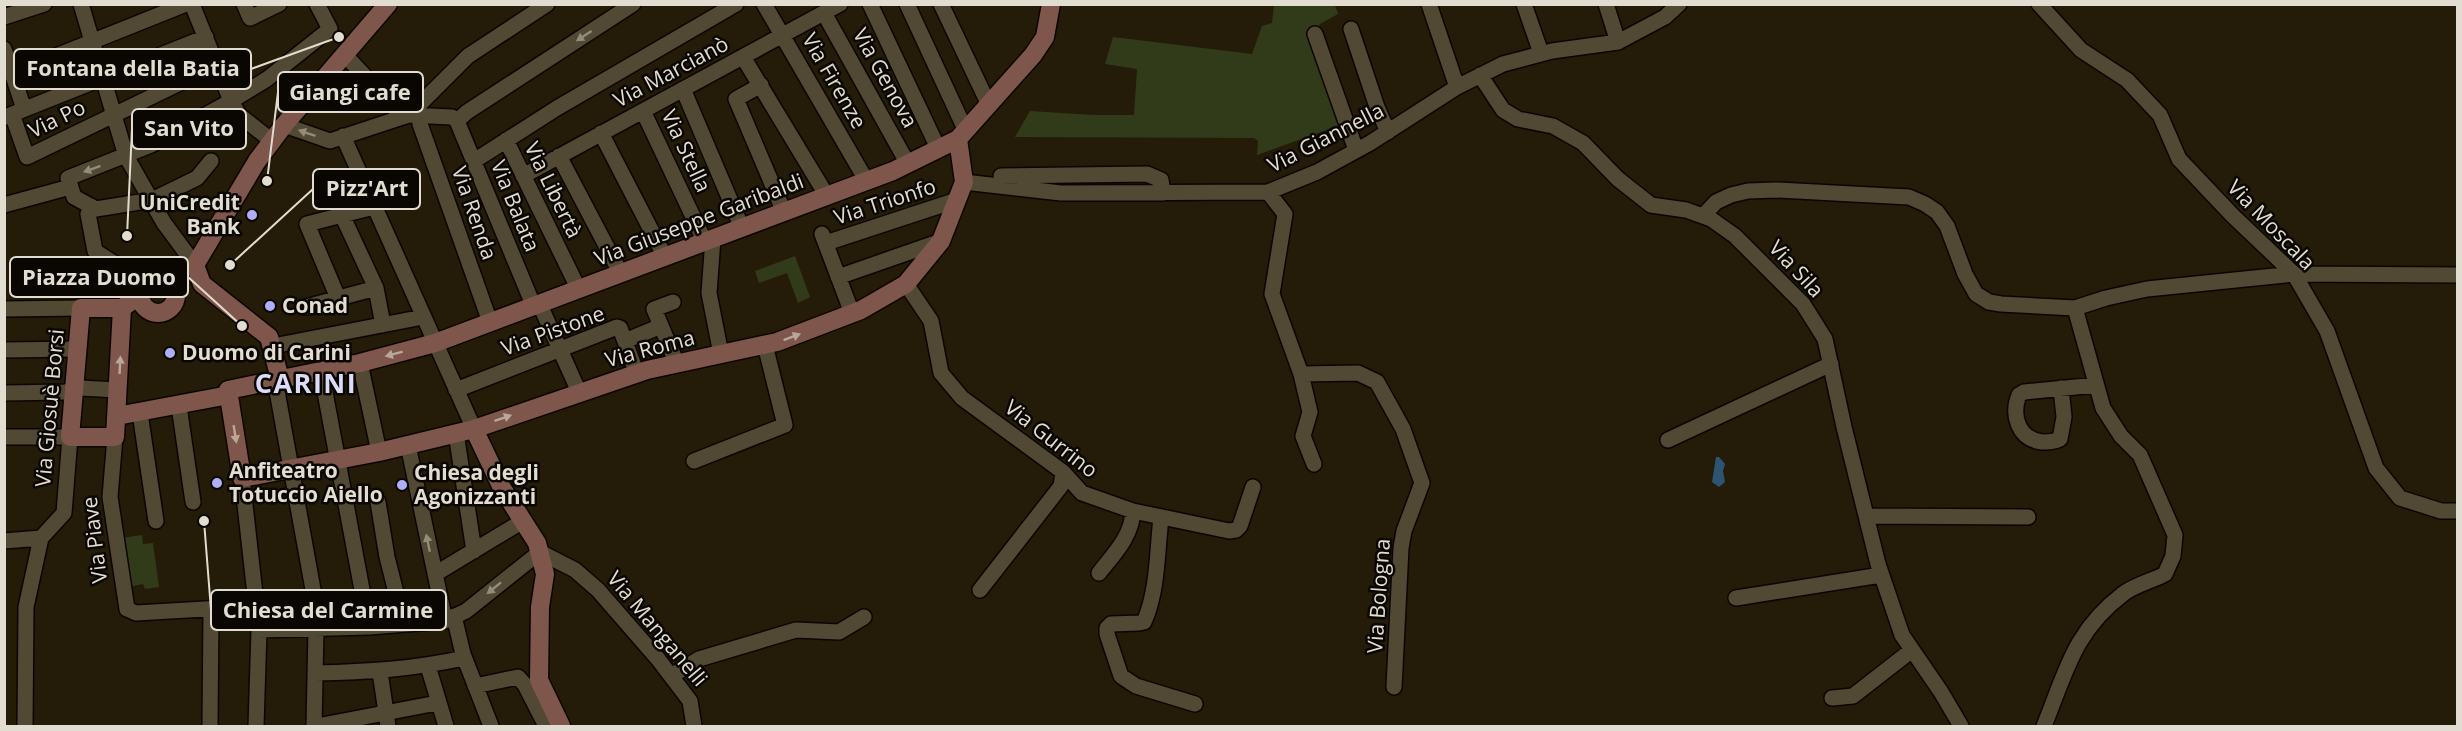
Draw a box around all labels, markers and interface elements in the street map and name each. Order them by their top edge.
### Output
street label: Via Genova [847,23,925,132]
street label: Via Firenze [796,28,873,133]
street label: Via Marcianò [608,29,733,113]
one-way arrow [575,31,592,42]
callout: Fontana della Batia [14,49,251,89]
text: Fontana della Batia [26,52,240,82]
callout: Giangi cafe [278,72,423,112]
text: Giangi cafe [289,76,411,106]
street label: Via Po [23,92,90,144]
street label: Via Giannella [1263,96,1388,178]
street label: Via Stella [656,105,718,196]
callout: San Vito [132,109,246,149]
text: San Vito [144,112,234,142]
one-way arrow [298,128,316,137]
street label: Via Libertà [519,137,589,242]
street label: Via Balata [485,156,547,256]
street label: Via Renda [446,162,504,263]
one-way arrow [83,164,101,174]
street label: Via Giuseppe Garibaldi [590,166,807,272]
callout: Pizz'Art [313,169,420,209]
street label: Via Trionfo [830,171,939,231]
text: Pizz'Art [326,172,408,202]
street label: Via Moscala [2222,173,2322,275]
place label: UniCredit Bank [140,188,241,240]
marker: UniCredit Bank [245,208,259,222]
street label: Via Sila [1763,234,1830,303]
callout: Piazza Duomo [10,257,188,297]
text: Piazza Duomo [22,261,176,291]
place label: Conad [282,291,348,319]
street label: Via Pistone [497,298,608,362]
marker: Conad [263,299,277,313]
street label: Via Roma [602,323,698,373]
street label: Via Giosuè Borsi [28,328,70,488]
one-way arrow [783,331,801,341]
place label: Duomo di Carini [182,338,351,366]
marker: Duomo di Carini [163,346,177,360]
one-way arrow [385,350,403,359]
one-way arrow [115,356,124,375]
district label: CARINI [255,364,357,401]
street label: Via Gurrino [999,393,1104,483]
one-way arrow [495,413,513,423]
one-way arrow [230,425,239,444]
place label: Anfiteatro Totuccio Aiello [229,456,383,508]
place label: Chiesa degli Agonizzanti [414,458,539,510]
marker: Anfiteatro Totuccio Aiello [210,476,224,490]
marker: Chiesa degli Agonizzanti [395,478,409,492]
street label: Via Piave [75,495,113,585]
one-way arrow [423,534,433,552]
street label: Via Bologna [1360,538,1396,654]
street label: Via Manganelli [601,565,714,692]
one-way arrow [486,582,502,595]
callout: Chiesa del Carmine [211,590,446,630]
text: Chiesa del Carmine [223,594,433,624]

